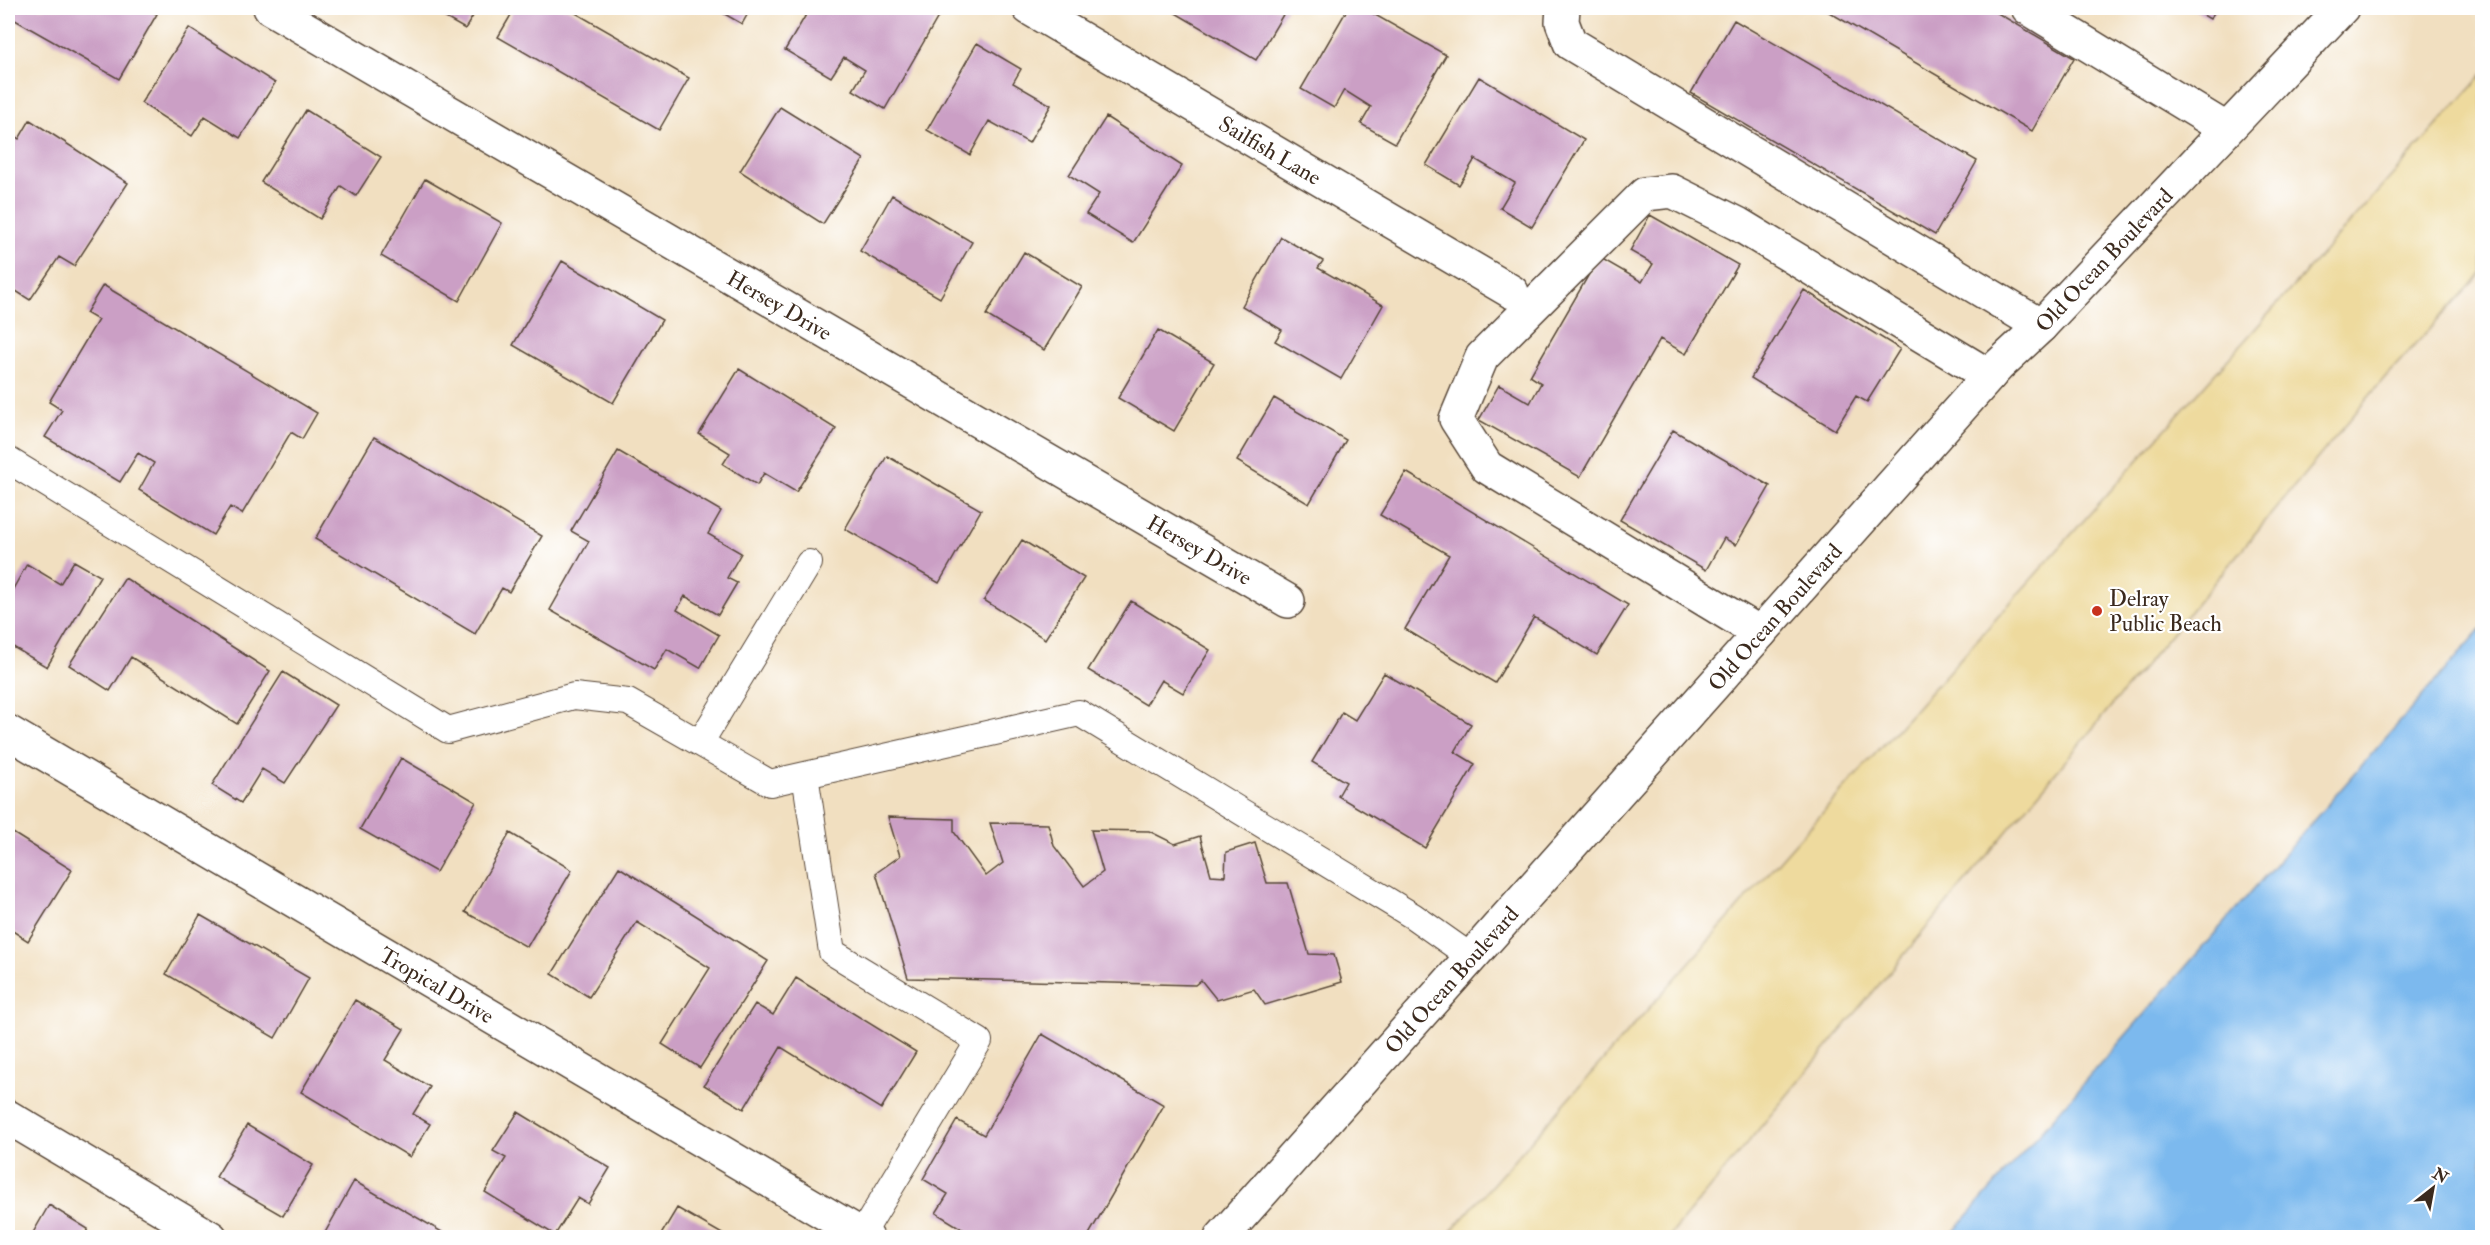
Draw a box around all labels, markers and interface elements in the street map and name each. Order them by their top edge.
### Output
street label: Sailfish Lane [1214,110,1326,192]
street label: Old Ocean Boulevard [2030,182,2180,338]
street label: Hersey Drive [722,264,837,347]
street label: Hersey Drive [1142,509,1257,592]
street label: Old Ocean Boulevard [1702,538,1848,697]
place label: Delray Public Beach [2109,585,2222,638]
marker: Delray Public Beach [2090,604,2104,618]
street label: Old Ocean Boulevard [1379,901,1525,1060]
street label: Tropical Drive [374,941,499,1030]
north arrow [2403,1158,2463,1218]
text: N [2428,1163,2452,1189]

